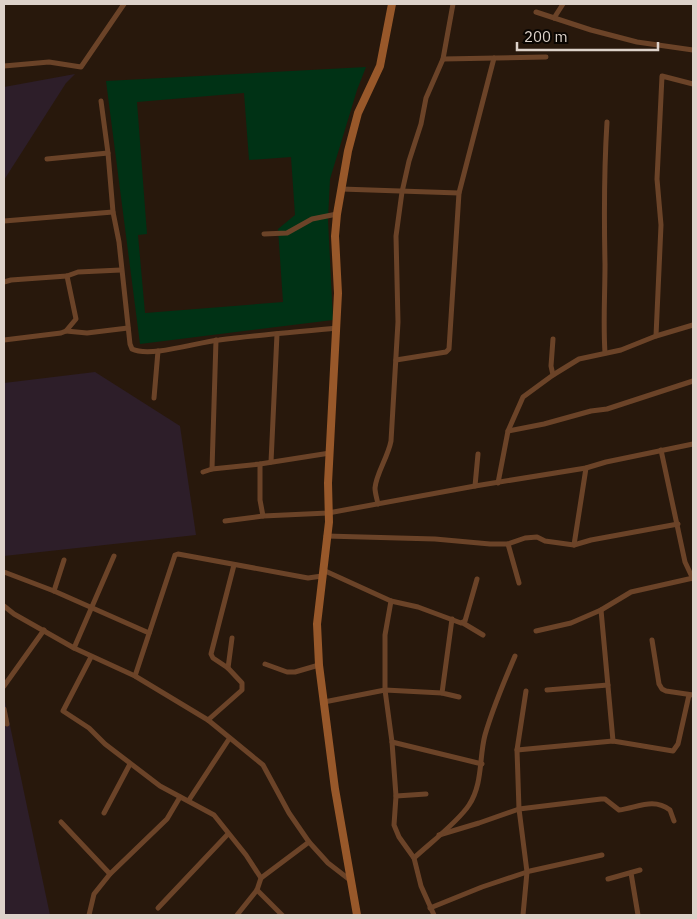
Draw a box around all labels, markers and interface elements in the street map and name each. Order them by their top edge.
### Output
scale bar [517,20,658,52]
text: 200 m [524,27,568,46]

